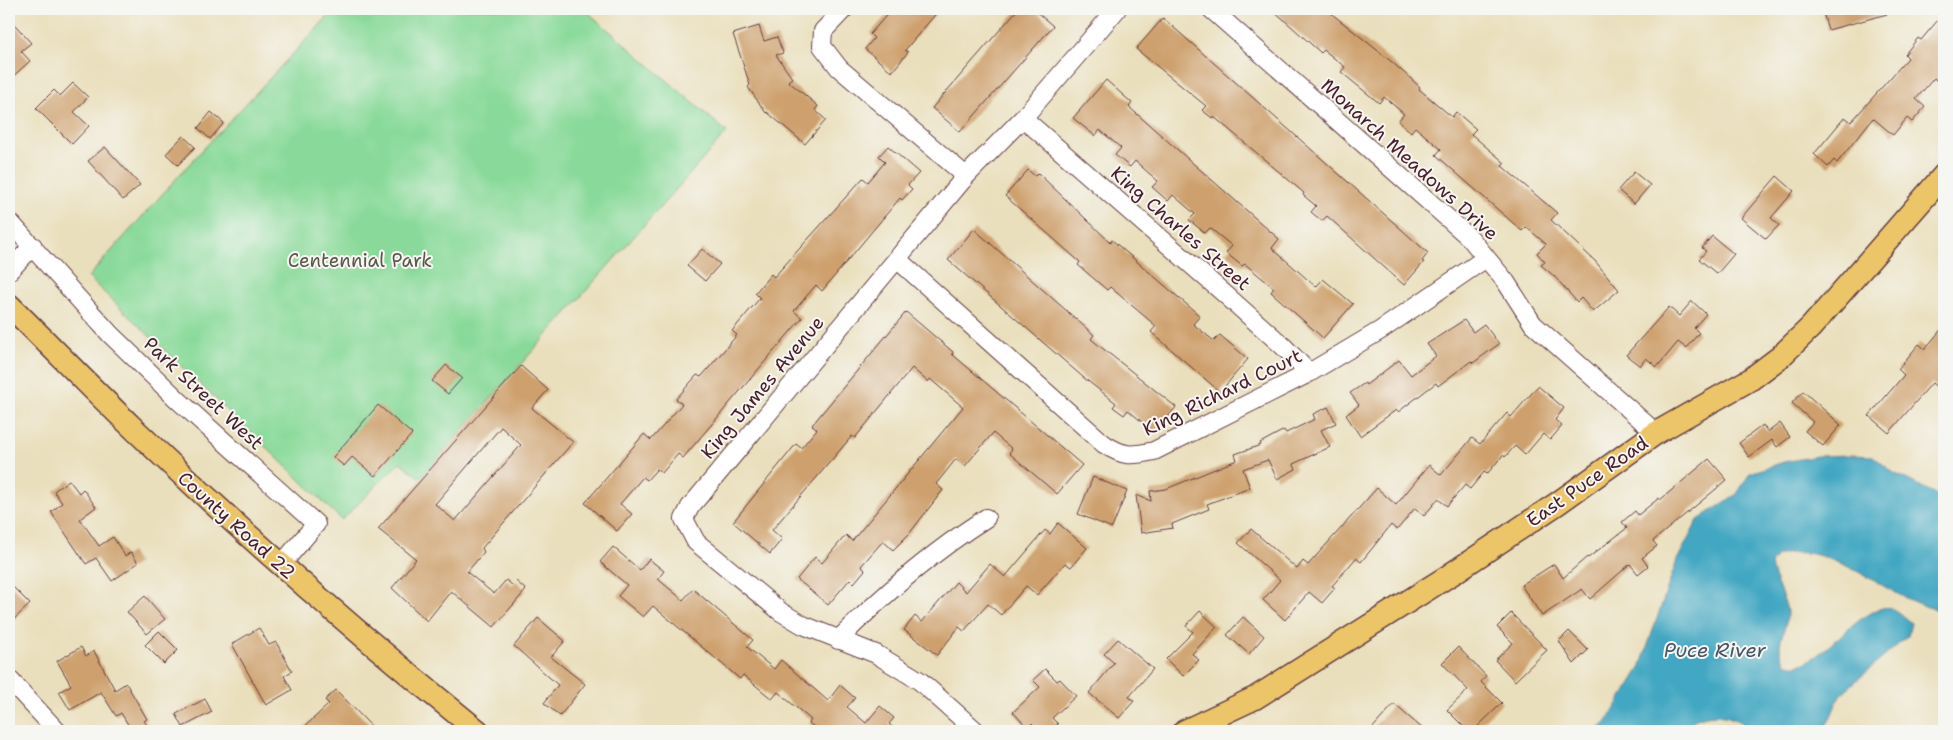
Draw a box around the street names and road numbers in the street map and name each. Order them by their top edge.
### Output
street label: Monarch Meadows Drive [1316,73,1504,246]
street label: King Charles Street [1105,161,1256,296]
street label: King James Avenue [695,311,830,464]
street label: Park Street West [138,331,269,455]
street label: King Richard Court [1138,343,1306,442]
street label: East Puce Road [1522,430,1653,533]
street label: County Road 22 [172,466,301,585]

